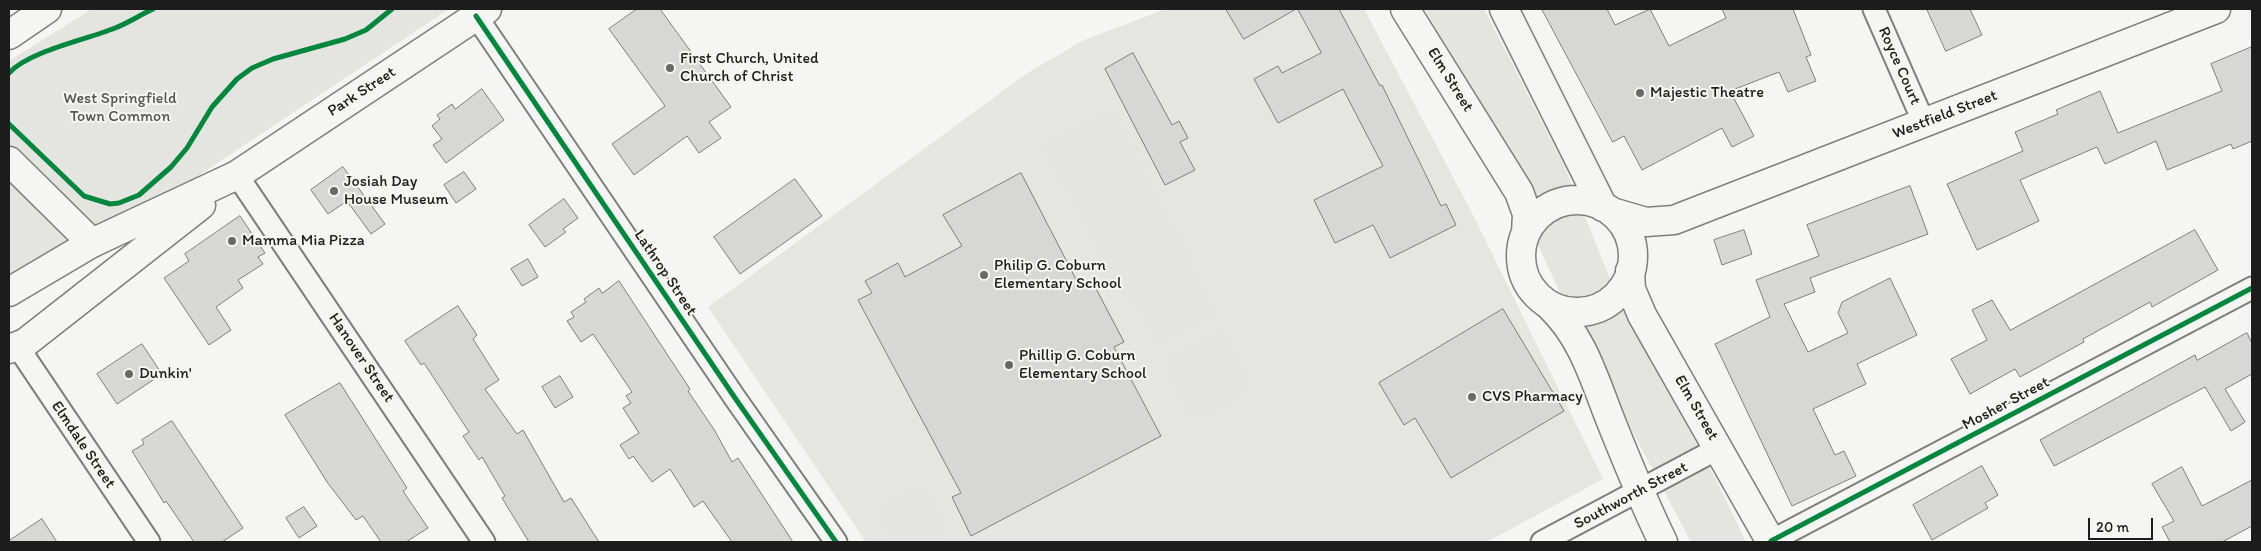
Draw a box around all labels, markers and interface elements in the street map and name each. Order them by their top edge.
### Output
street label: Royce Court [1873,24,1925,108]
street label: Elm Street [1423,44,1477,116]
place label: First Church, United Church of Christ [680,49,819,87]
marker: First Church, United Church of Christ [664,62,676,74]
street label: Park Street [324,63,400,121]
place label: Majestic Theatre [1650,83,1764,103]
street label: Westfield Street [1890,86,2000,144]
marker: Majestic Theatre [1634,87,1646,99]
park label: West Springfield Town Common [63,89,177,127]
place label: Josiah Day House Museum [344,172,448,210]
marker: Josiah Day House Museum [328,185,340,197]
street label: Lathrop Street [629,226,701,320]
place label: Mamma Mia Pizza [242,231,365,251]
marker: Mamma Mia Pizza [226,235,238,247]
place label: Philip G. Coburn Elementary School [994,256,1122,294]
marker: Philip G. Coburn Elementary School [978,269,990,281]
street label: Hanover Street [324,310,398,406]
place label: Phillip G. Coburn Elementary School [1019,346,1147,384]
marker: Phillip G. Coburn Elementary School [1003,359,1015,371]
place label: Dunkin' [139,364,192,384]
marker: Dunkin' [123,368,135,380]
street label: Elm Street [1670,372,1722,444]
street label: Mosher Street [1959,373,2053,435]
place label: CVS Pharmacy [1482,387,1583,407]
marker: CVS Pharmacy [1466,391,1478,403]
street label: Elmdale Street [47,398,119,492]
street label: Southworth Street [1571,458,1691,534]
scale bar [2091,508,2156,540]
text: 20 m [2096,518,2129,536]

